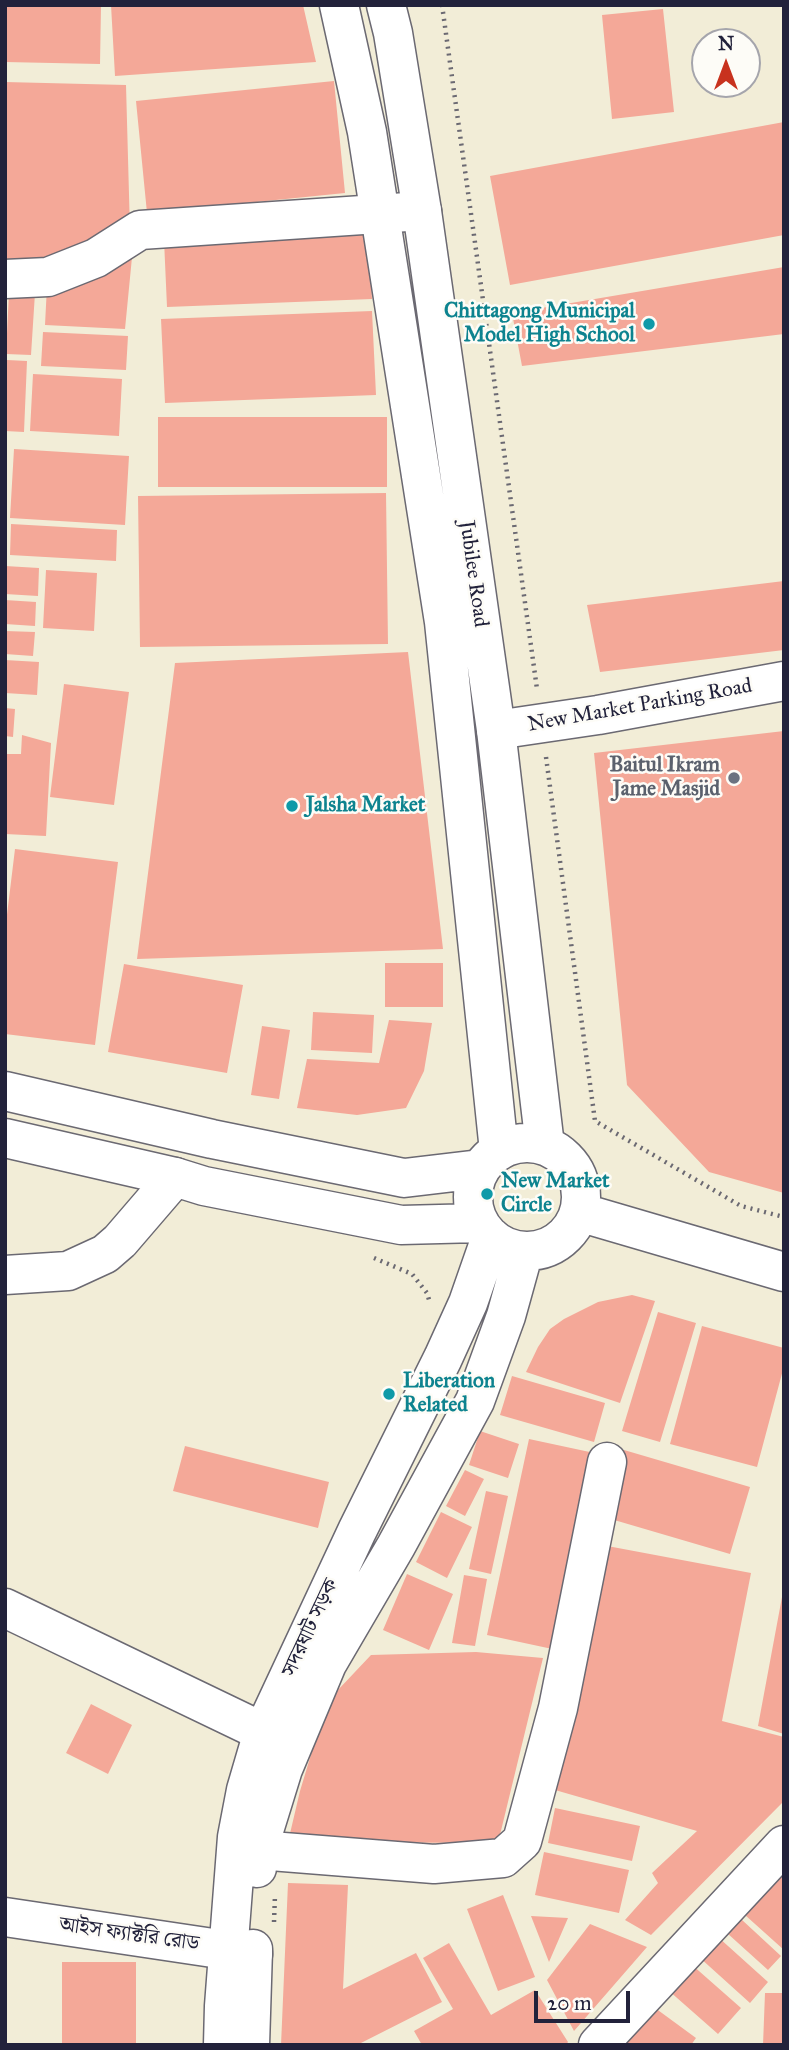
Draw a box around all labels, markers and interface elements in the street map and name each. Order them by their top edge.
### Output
north arrow [691,28,761,98]
text: N [718,32,734,55]
place label: Chittagong Municipal Model High School [444,299,635,349]
marker: Chittagong Municipal Model High School [641,316,657,332]
street label: Jubilee Road [453,519,493,629]
street label: New Market Parking Road [526,674,754,738]
place label: Baitul Ikram Jame Masjid [610,753,720,803]
marker: Baitul Ikram Jame Masjid [726,770,742,786]
place label: Jalsha Market [306,793,425,819]
marker: Jalsha Market [284,798,300,814]
place label: New Market Circle [501,1169,609,1219]
marker: New Market Circle [479,1186,495,1202]
place label: Liberation Related [403,1369,495,1419]
marker: Liberation Related [381,1386,397,1402]
street label: সদরঘাট সড়ক [277,1575,345,1681]
street label: আইস ফ্যাক্টরি রোড [57,1913,201,1957]
scale bar [537,1976,633,2020]
text: 20 m [547,1990,592,2016]

